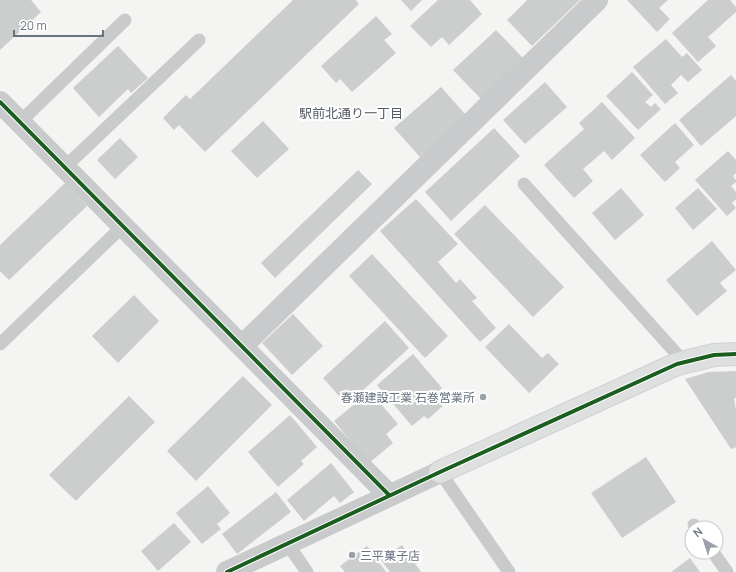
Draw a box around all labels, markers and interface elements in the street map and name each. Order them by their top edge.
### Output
scale bar [14,12,103,38]
text: 20 m [20,17,47,34]
district label: 駅前北通り一丁目 [299,104,403,122]
place label: 春瀬建設工業 石巻営業所 [341,389,475,406]
marker: 春瀬建設工業 石巻営業所 [478,392,488,402]
north arrow [684,520,724,560]
text: N [690,523,705,540]
place label: 三平菓子店 [360,547,420,564]
marker: 三平菓子店 [347,550,357,560]

